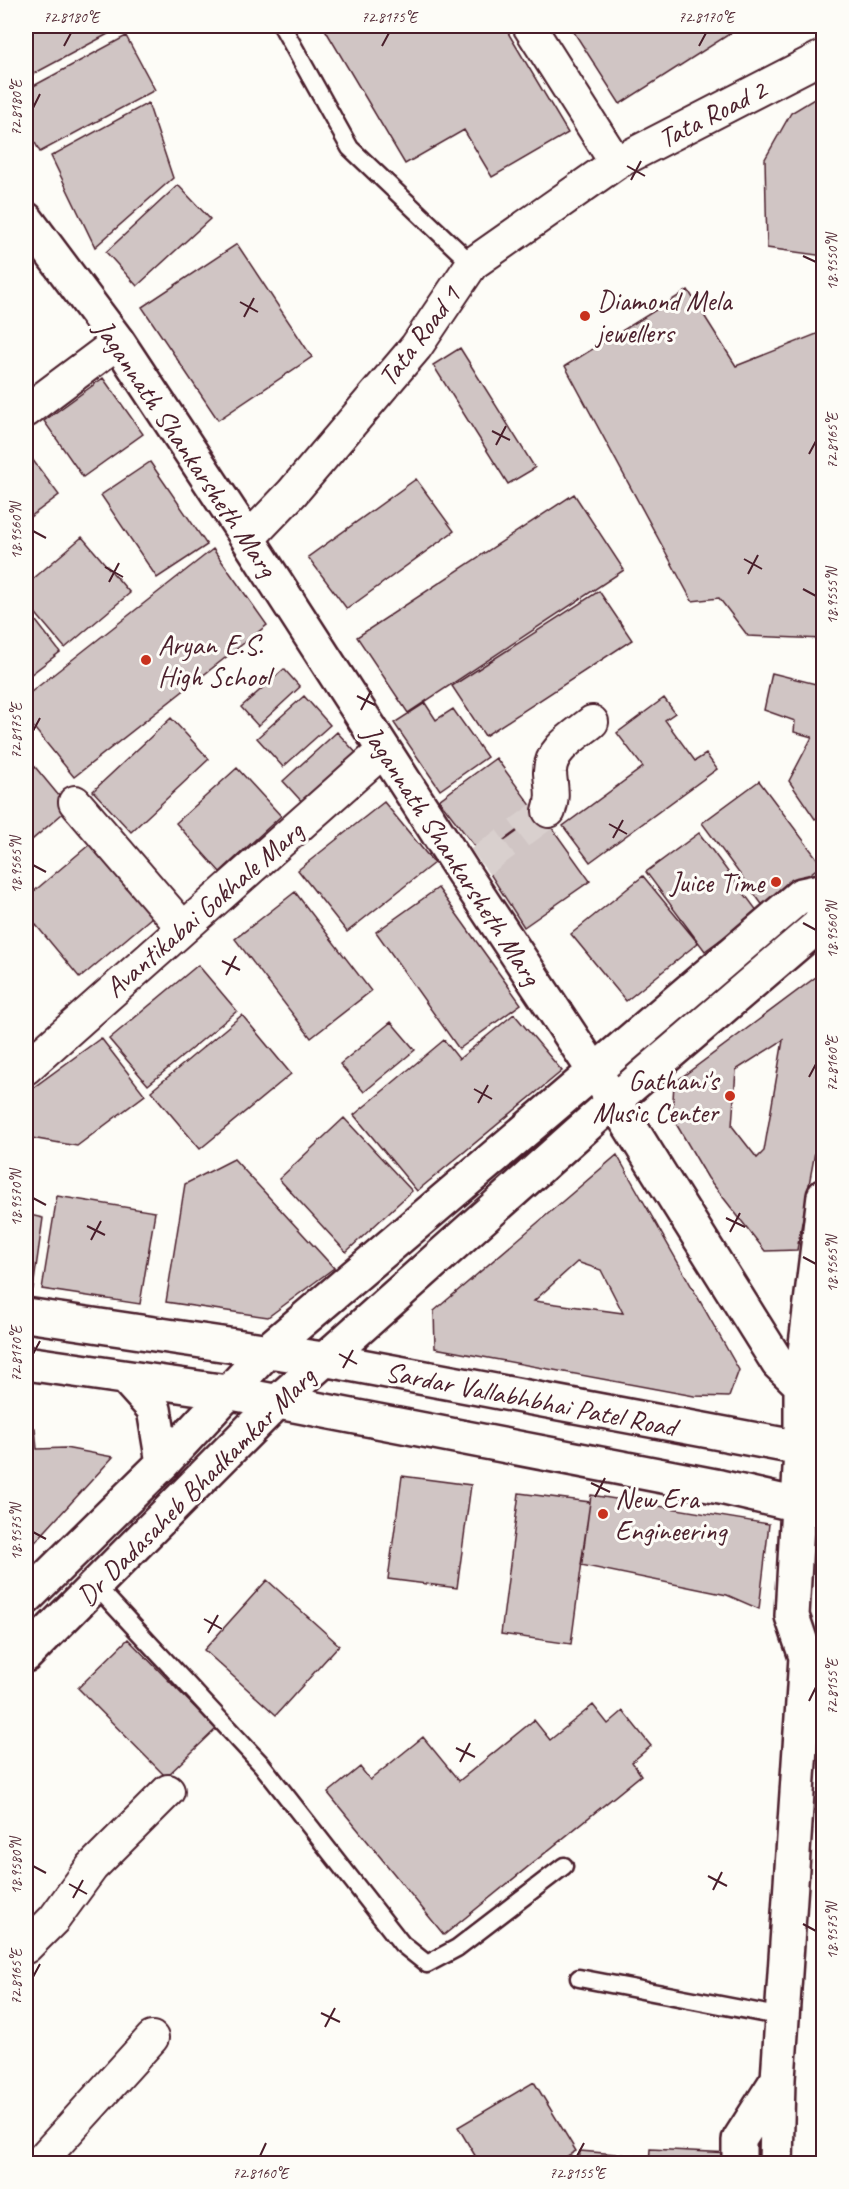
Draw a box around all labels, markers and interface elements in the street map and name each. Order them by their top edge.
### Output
text: 72.8180°E [43,8,101,27]
text: 72.8175°E [361,8,419,27]
text: 72.8170°E [678,8,736,27]
street label: Tata Road 2 [652,71,774,156]
text: 72.8180°E [7,78,26,136]
text: 18.9550°N [823,231,842,290]
street label: Tata Road 1 [370,278,469,393]
place label: Diamond Mela jewellers [594,283,733,350]
marker: Diamond Mela jewellers [578,309,592,323]
street label: Jagannath Shankarsheth Marg [86,311,286,585]
text: 72.8165°E [823,411,842,469]
text: 18.9560°N [7,500,26,559]
text: 18.9555°N [823,565,842,624]
place label: Aryan E.S. High School [158,627,276,694]
marker: Aryan E.S. High School [139,653,153,667]
text: 72.8175°E [7,701,26,759]
street label: Jagannath Shankarsheth Marg [354,717,550,993]
street label: Avantikabai Gokhale Marg [98,813,311,1005]
text: 18.9565°N [7,834,26,893]
place label: Juice Time [668,865,766,900]
marker: Juice Time [769,875,783,889]
text: 18.9560°N [823,899,842,958]
text: 72.8160°E [823,1034,842,1092]
place label: Gathani's Music Center [593,1063,720,1130]
marker: Gathani's Music Center [723,1089,737,1103]
text: 18.9570°N [7,1167,26,1226]
text: 18.9565°N [823,1233,842,1292]
text: 72.8170°E [7,1324,26,1382]
street label: Sardar Vallabhbhai Patel Road [383,1354,683,1445]
street label: Dr Dadasaheb Bhadkamkar Marg [69,1358,324,1613]
place label: New Era Engineering [615,1481,728,1548]
text: 18.9575°N [7,1501,26,1560]
marker: New Era Engineering [596,1507,610,1521]
text: 72.8155°E [823,1657,842,1715]
text: 18.9580°N [7,1835,26,1894]
text: 18.9575°N [823,1900,842,1959]
text: 72.8165°E [7,1947,26,2005]
text: 72.8160°E [232,2164,290,2183]
text: 72.8155°E [549,2164,607,2183]

